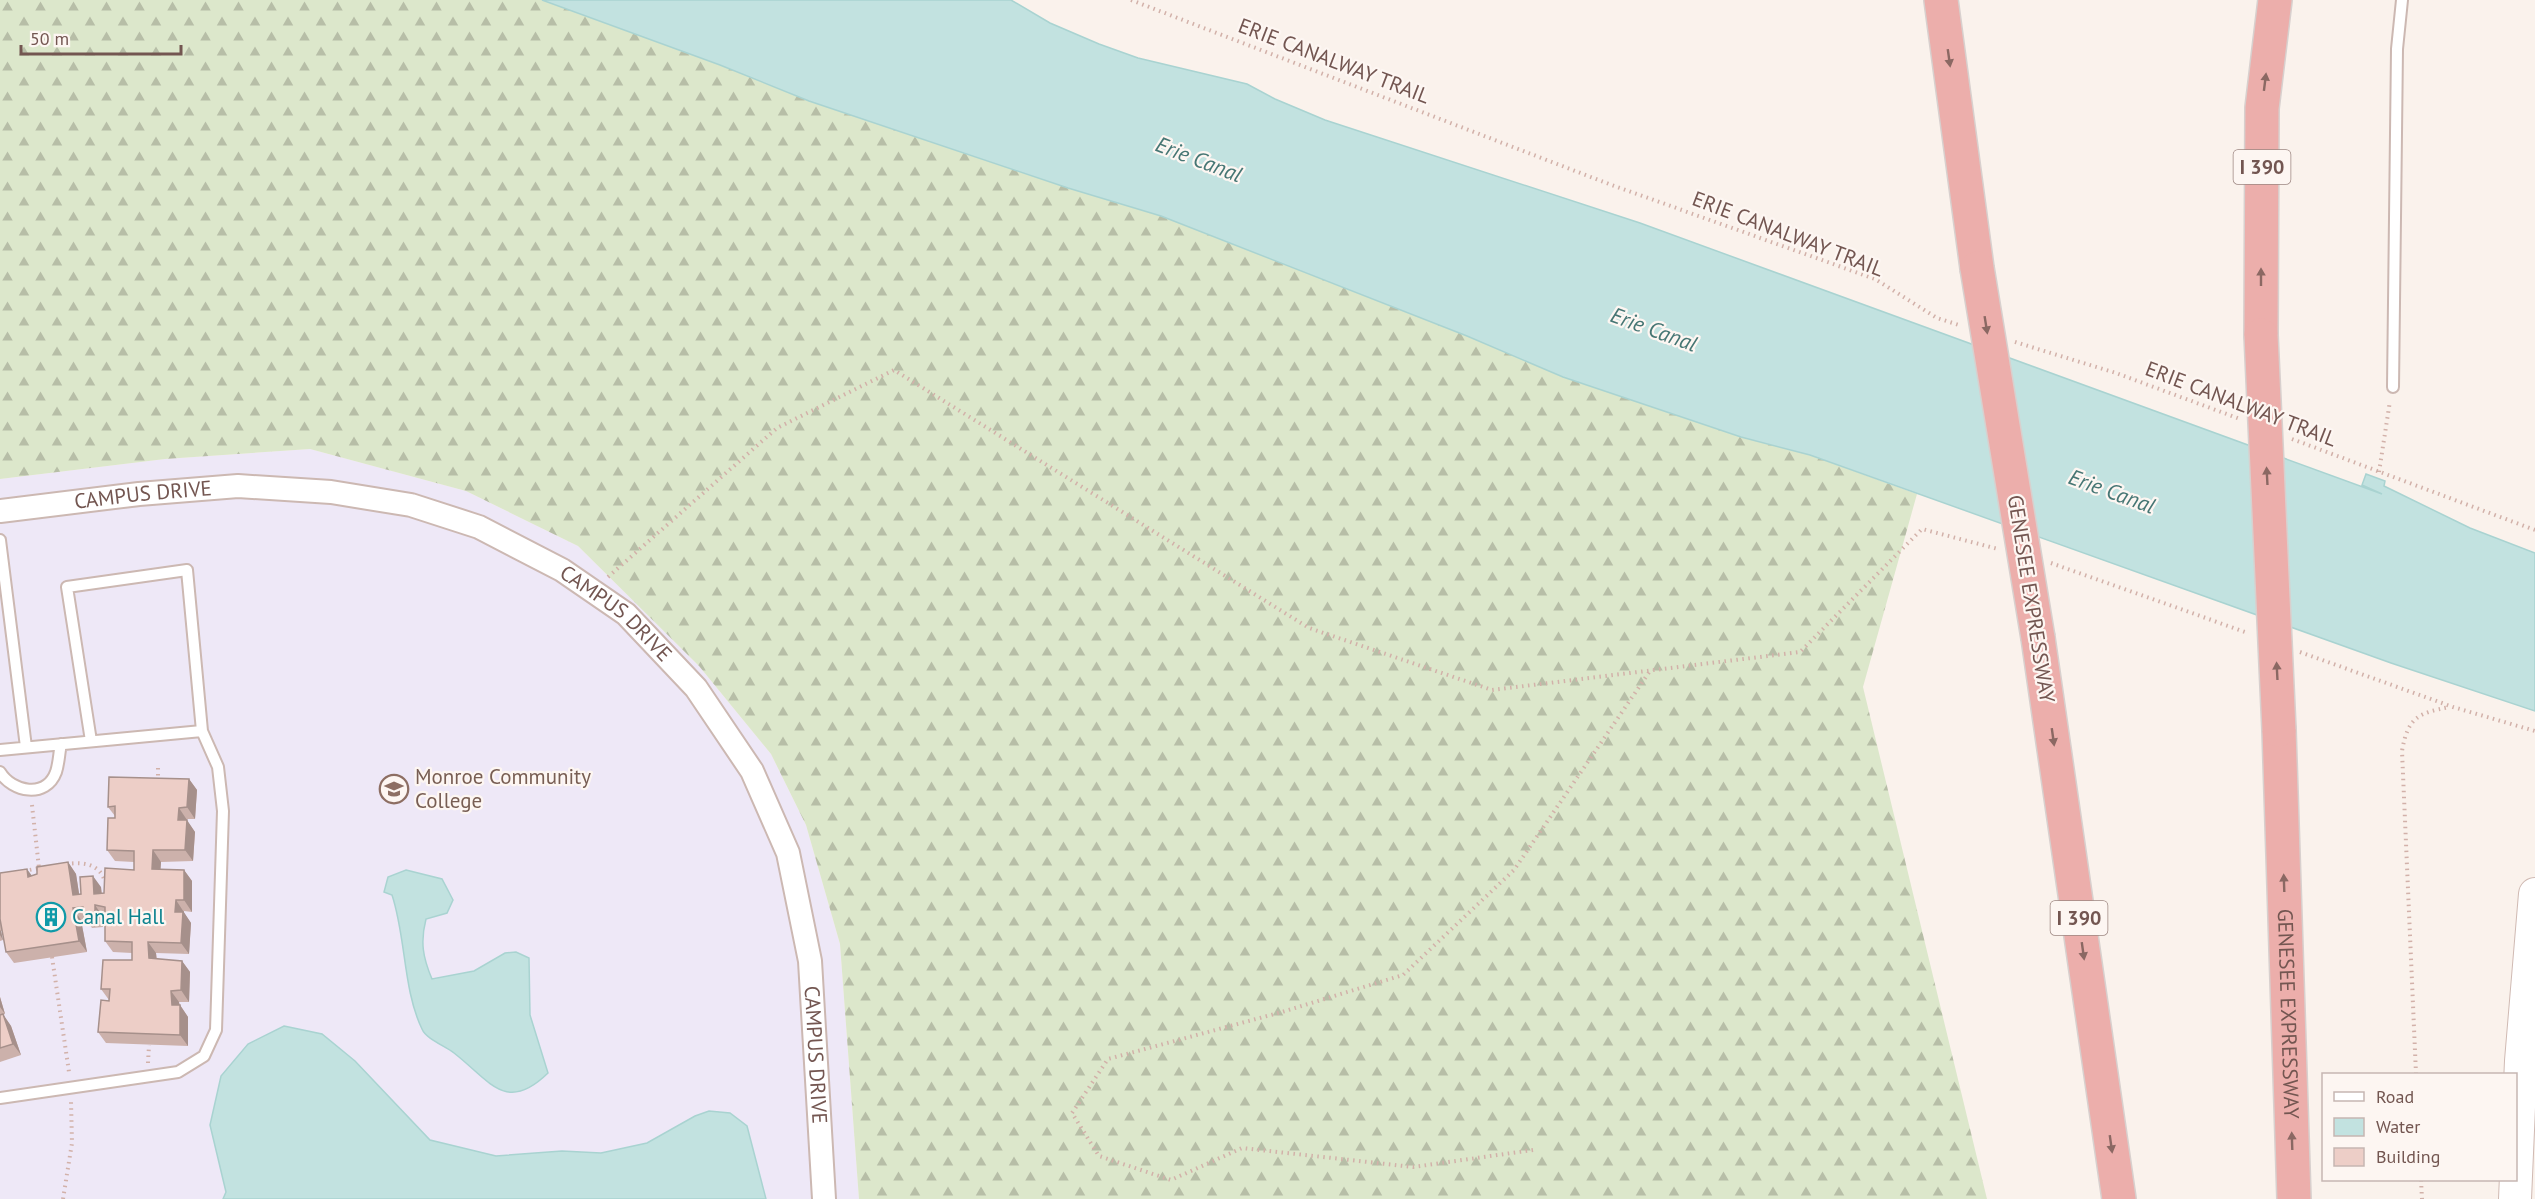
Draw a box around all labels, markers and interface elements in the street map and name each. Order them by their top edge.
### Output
street label: ERIE CANALWAY TRAIL [1235,12,1434,110]
scale bar [21,18,182,56]
text: 50 m [30,27,69,50]
one-way arrow [1944,49,1953,68]
one-way arrow [2260,72,2270,91]
water label: Erie Canal [1152,130,1246,188]
road number: I 390 [2234,150,2290,184]
street label: ERIE CANALWAY TRAIL [1689,185,1888,283]
one-way arrow [2256,267,2266,286]
water label: Erie Canal [1607,300,1701,358]
one-way arrow [1982,316,1991,335]
street label: ERIE CANALWAY TRAIL [2142,355,2341,453]
water label: Erie Canal [2065,462,2159,520]
one-way arrow [2263,467,2272,486]
street label: CAMPUS DRIVE [73,474,213,515]
street label: GENESEE EXPRESSWAY [2002,493,2061,705]
street label: CAMPUS DRIVE [555,559,678,667]
one-way arrow [2272,662,2281,681]
one-way arrow [2048,728,2057,747]
place label: Monroe Community College [415,763,591,814]
school or university icon: Monroe Community College [378,773,410,805]
one-way arrow [2279,873,2289,892]
building icon: Canal Hall [35,901,67,933]
road number: I 390 [2050,901,2108,935]
place label: Canal Hall [72,903,164,930]
street label: GENESEE EXPRESSWAY [2272,908,2305,1120]
one-way arrow [2079,942,2088,961]
street label: CAMPUS DRIVE [798,985,834,1125]
legend [2322,1073,2517,1181]
text: Road [2376,1085,2414,1108]
text: Water [2376,1115,2420,1138]
one-way arrow [2287,1131,2297,1150]
one-way arrow [2107,1135,2116,1154]
text: Building [2376,1145,2440,1168]

